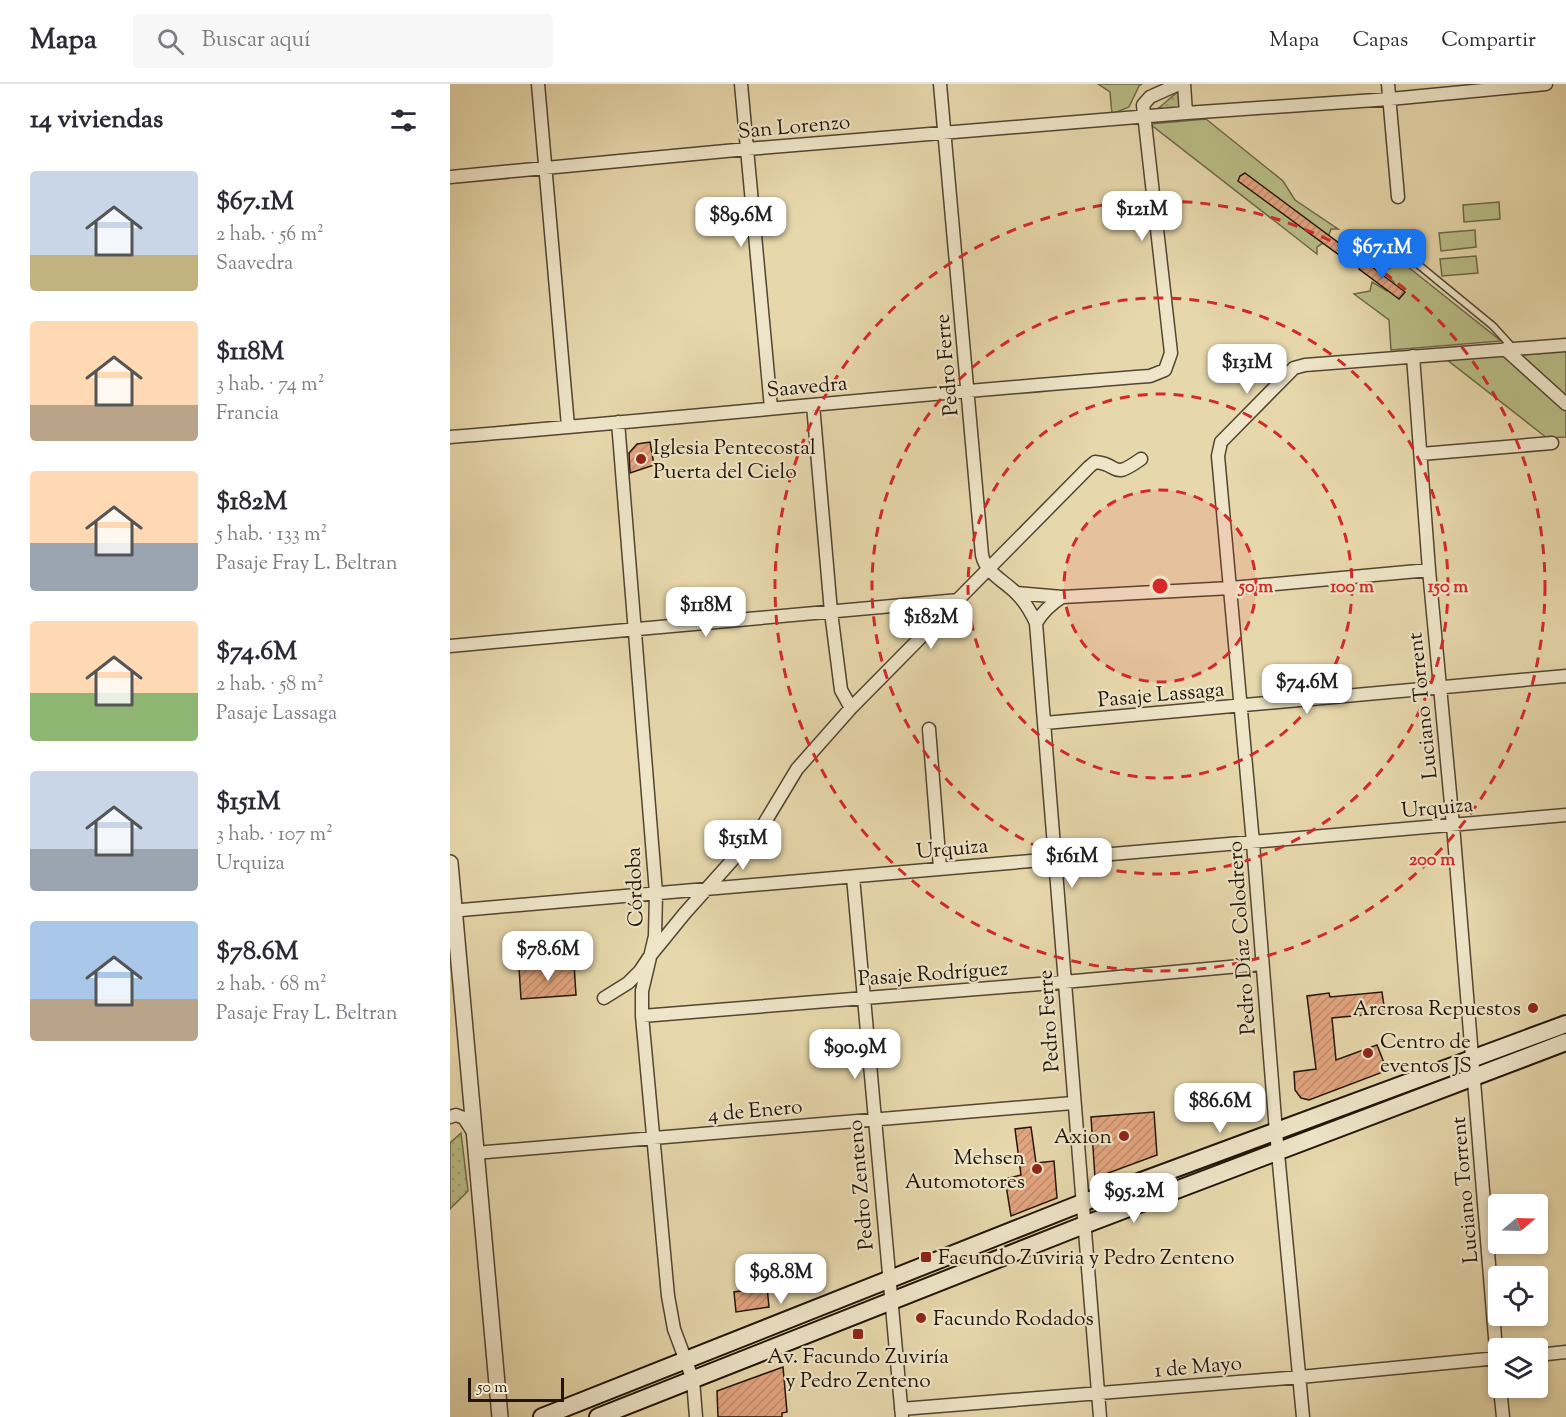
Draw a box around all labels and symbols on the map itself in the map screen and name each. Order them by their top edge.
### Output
street label: San Lorenzo [737,108,852,148]
pin: $121M [1100,191,1184,242]
pin: $89.6M [692,197,790,248]
pin: $67.1M [1333,229,1431,280]
street label: Pedro Ferre [929,312,967,417]
pin: $131M [1205,344,1289,395]
street label: Saavedra [766,369,849,406]
place label: Iglesia Pentecostal Puerta del Cielo [653,434,816,488]
marker: Iglesia Pentecostal Puerta del Cielo [634,452,648,466]
text: 50 m [1237,575,1273,601]
text: 100 m [1330,575,1374,601]
text: 150 m [1428,575,1468,601]
centre of rings [1150,576,1170,596]
pin: $118M [664,587,748,638]
pin: $182M [889,599,973,650]
street label: Luciano Torrent [1401,631,1447,781]
pin: $74.6M [1258,664,1356,715]
street label: Pasaje Lassaga [1097,675,1226,716]
street label: Urquiza [1400,791,1475,827]
pin: $151M [701,820,785,871]
street label: Urquiza [915,832,990,868]
pin: $161M [1030,838,1114,889]
street label: Pedro Díaz Colodrero [1221,840,1265,1036]
street label: Córdoba [620,846,652,927]
text: 200 m [1409,848,1455,874]
pin: $78.6M [499,931,597,982]
street label: Pasaje Rodríguez [857,955,1009,995]
street label: Pedro Ferre [1031,969,1069,1073]
place label: Arcrosa Repuestos [1352,995,1521,1025]
marker: Arcrosa Repuestos [1526,1001,1540,1015]
place label: Centro de eventos JS [1380,1028,1472,1082]
pin: $90.9M [806,1029,904,1080]
marker: Centro de eventos JS [1361,1046,1375,1060]
pin: $86.6M [1171,1083,1269,1134]
street label: 4 de Enero [707,1093,804,1131]
street label: Luciano Torrent [1445,1115,1487,1265]
street label: Pedro Zenteno [841,1118,883,1251]
place label: Axion [1054,1123,1112,1153]
marker: Axion [1117,1129,1131,1143]
place label: Mehsen Automotores [905,1144,1025,1198]
marker: Mehsen Automotores [1030,1162,1044,1176]
pin: $95.2M [1085,1173,1183,1224]
north arrow [1488,1194,1548,1254]
place label: Facundo Zuviria y Pedro Zenteno [938,1244,1234,1274]
marker: Facundo Zuviria y Pedro Zenteno [919,1250,933,1264]
pin: $98.8M [732,1254,830,1305]
place label: Facundo Rodados [933,1305,1094,1335]
marker: Facundo Rodados [914,1311,928,1325]
marker: Av. Facundo Zuviría y Pedro Zenteno [851,1327,865,1341]
place label: Av. Facundo Zuviría y Pedro Zenteno [767,1343,949,1397]
street label: 1 de Mayo [1153,1349,1243,1387]
scale bar [468,1375,564,1402]

